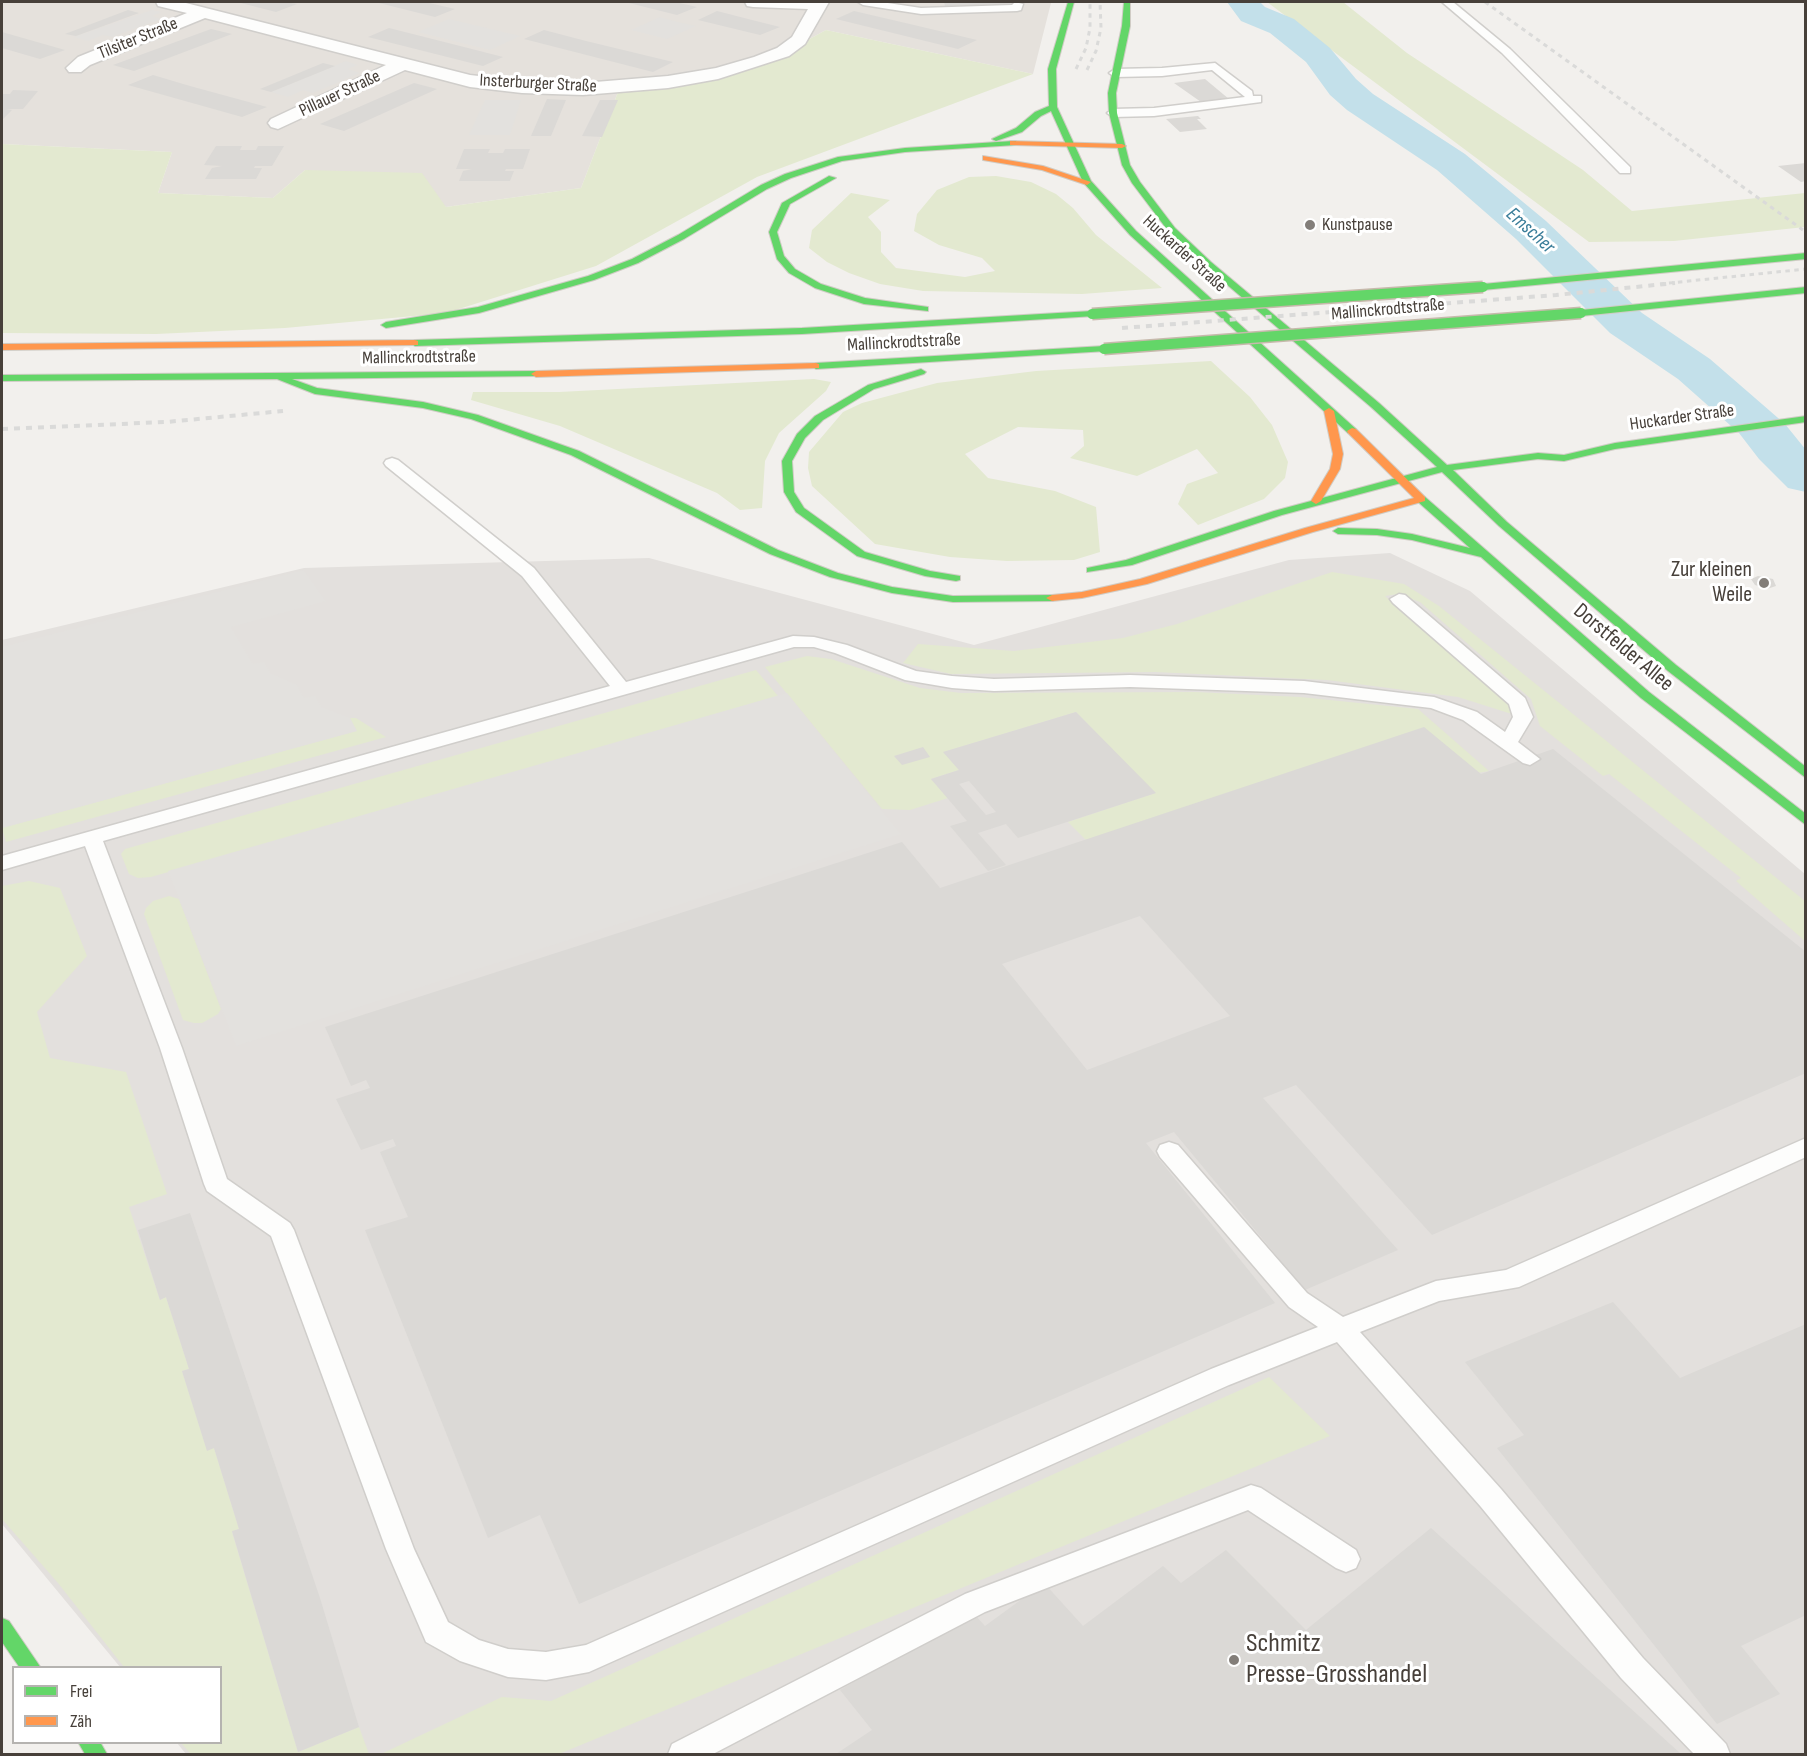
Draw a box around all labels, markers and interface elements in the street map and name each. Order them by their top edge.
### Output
street label: Tilsiter Straße [95,13,181,65]
street label: Pillauer Straße [296,66,384,122]
street label: Insterburger Straße [479,70,597,98]
water label: Emscher [1501,203,1559,259]
street label: Huckarder Straße [1138,211,1230,297]
place label: Kunstpause [1322,214,1393,236]
marker: Kunstpause [1303,218,1317,232]
street label: Mallinckrodtstraße [1330,294,1446,326]
street label: Mallinckrodtstraße [847,329,961,357]
street label: Mallinckrodtstraße [362,346,476,370]
street label: Huckarder Straße [1628,400,1736,436]
place label: Zur kleinen Weile [1671,557,1752,608]
marker: Zur kleinen Weile [1757,576,1771,590]
street label: Dorstfelder Allee [1567,598,1679,698]
place label: Schmitz Presse-Grosshandel [1246,1628,1427,1691]
marker: Schmitz Presse-Grosshandel [1227,1653,1241,1667]
legend [12,1666,222,1744]
text: Frei [70,1681,92,1702]
text: Zäh [70,1711,92,1732]

